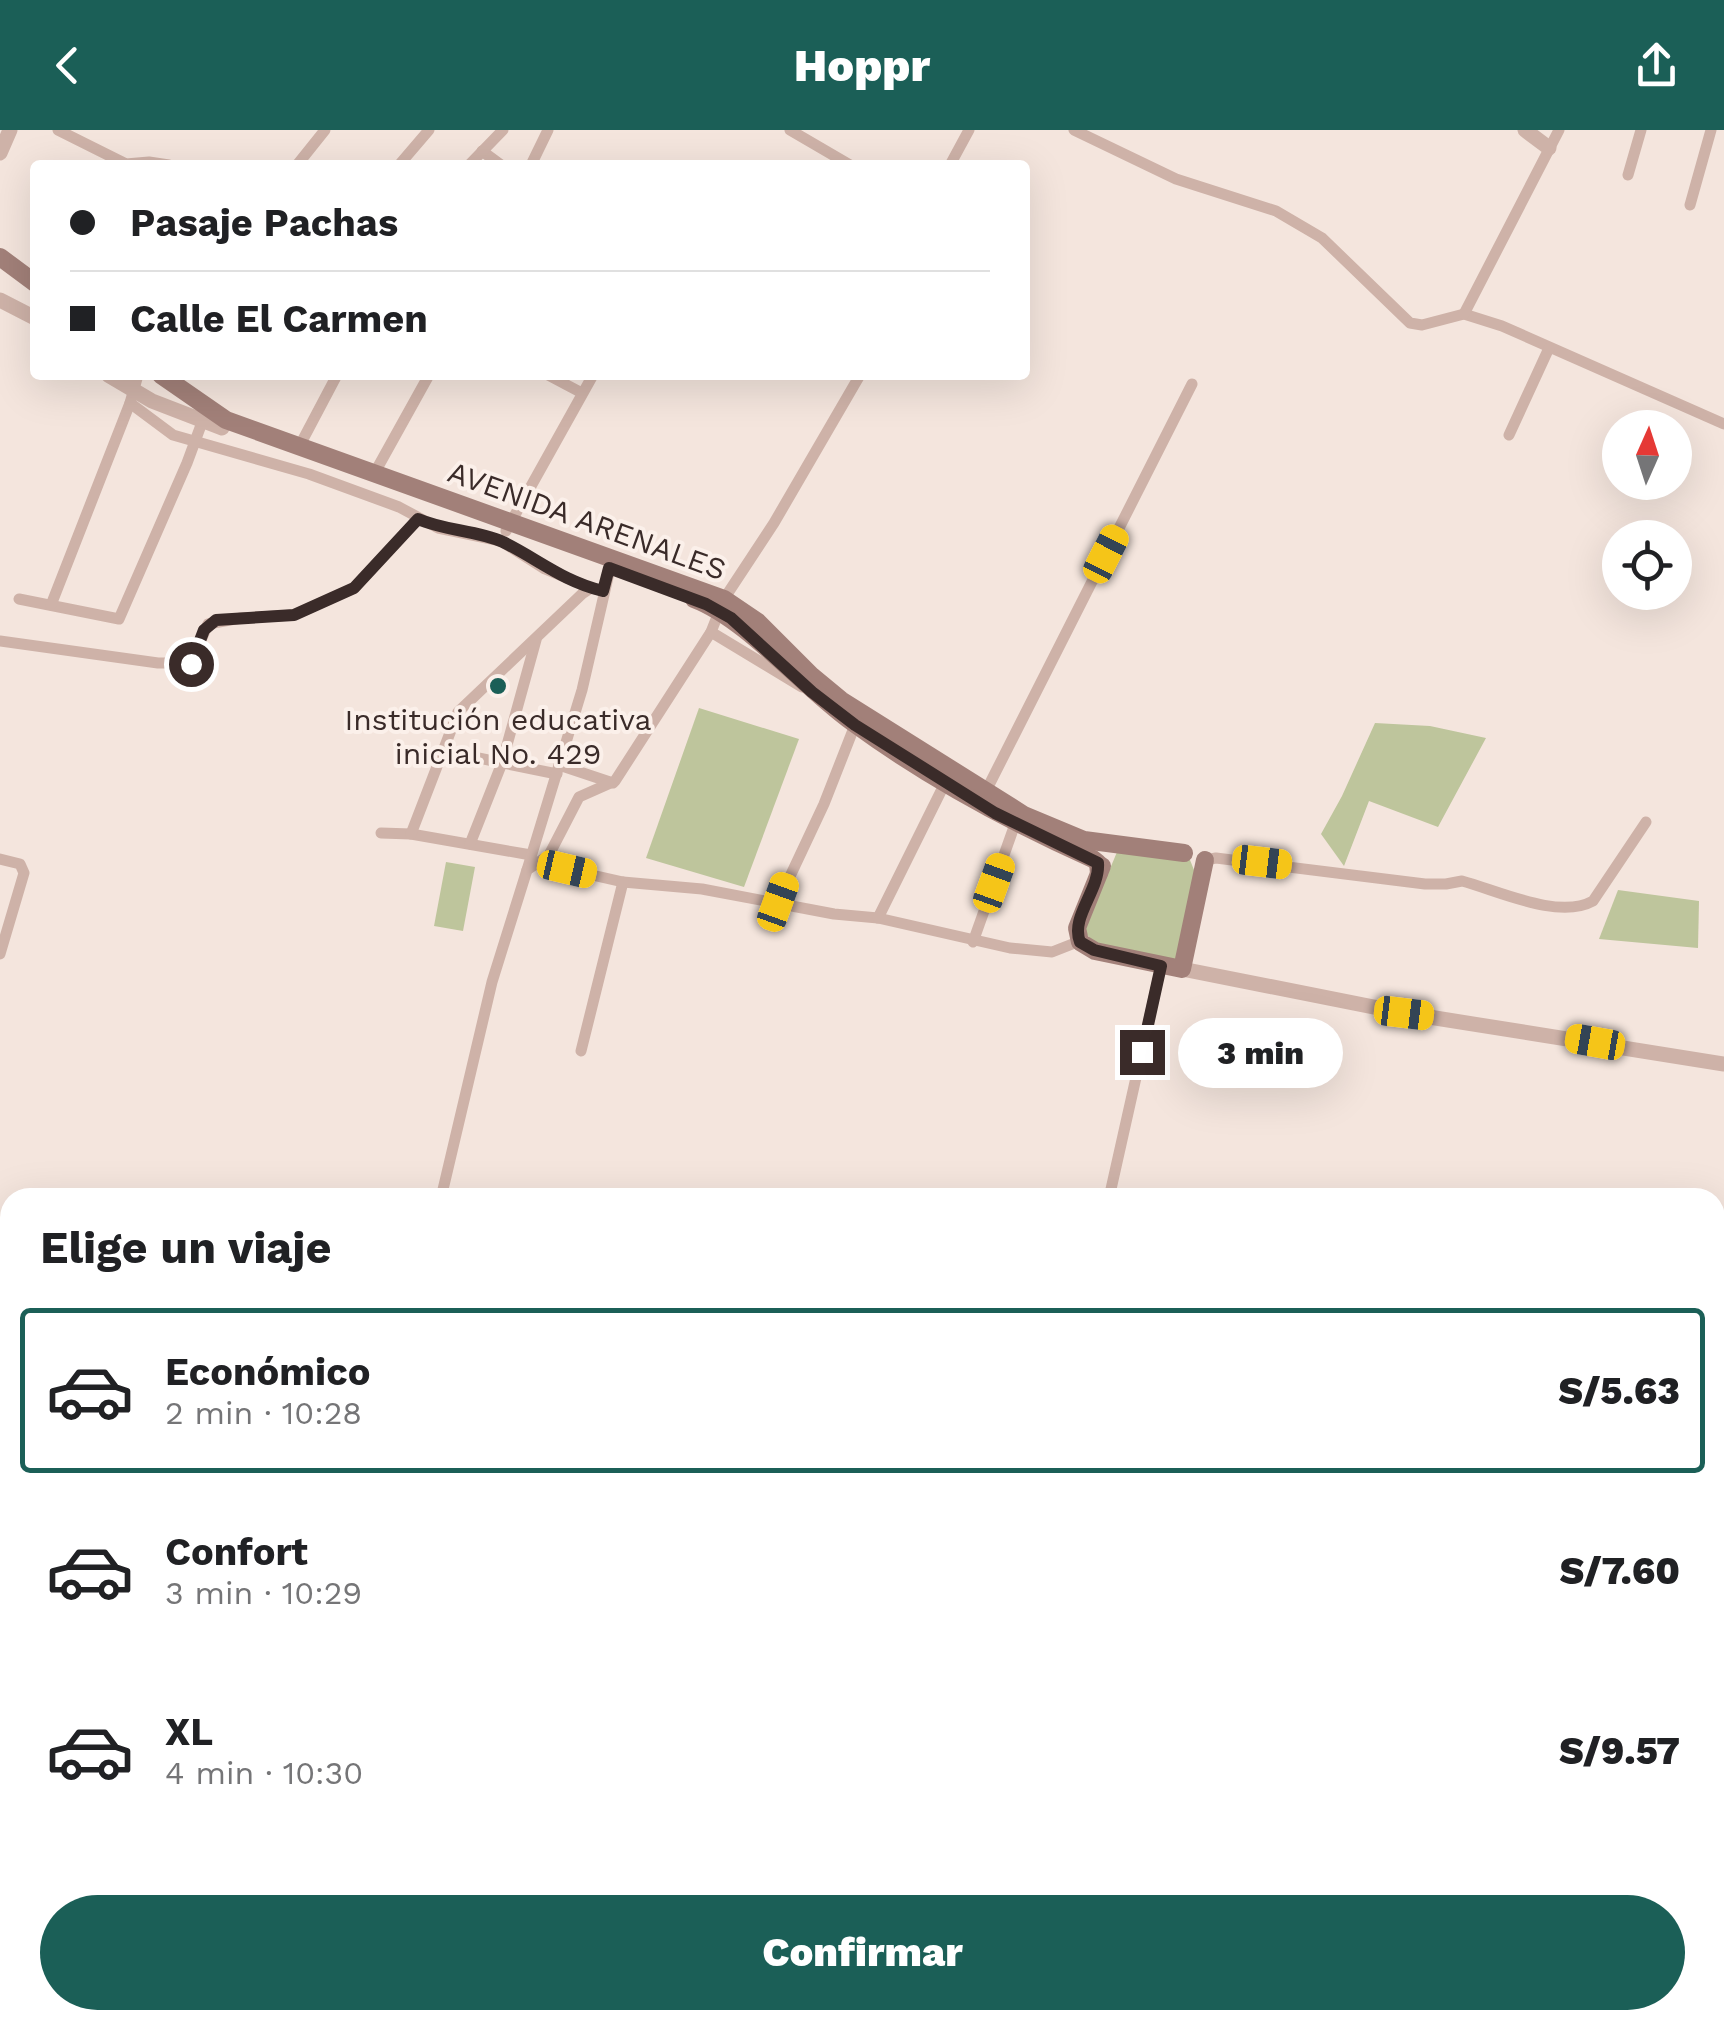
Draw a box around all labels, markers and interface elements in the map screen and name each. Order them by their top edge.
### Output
icon: back [40,38,95,93]
icon: share [1629,38,1684,93]
text: Hoppr [794,39,930,92]
text: Pasaje Pachas [130,201,398,245]
text: Calle El Carmen [130,297,428,341]
north arrow [1602,410,1692,500]
map controls [1602,410,1692,610]
street label: AVENIDA ARENALES [443,454,731,587]
car [1079,520,1133,588]
button: locate [1602,520,1692,610]
route start [169,642,214,687]
marker: Institución educativa inicial No. 429 [487,675,509,697]
place label: Institución educativa inicial No. 429 [345,702,651,771]
car [1230,843,1294,881]
car [534,848,600,890]
car [970,850,1018,916]
car [754,869,802,935]
car [1372,994,1436,1032]
callout: 3 min [1177,1017,1342,1087]
car [1563,1022,1627,1062]
route end [1120,1030,1165,1075]
text: 3 min [1217,1034,1304,1072]
text: Elige un viaje [40,1221,332,1274]
icon: car [45,1346,135,1436]
text: Económico [165,1350,370,1394]
text: S/5.63 [1559,1369,1680,1413]
text: 2 min · 10:28 [165,1394,362,1432]
icon: car [45,1526,135,1616]
text: Confort [165,1530,308,1574]
text: S/7.60 [1560,1549,1680,1593]
text: 3 min · 10:29 [165,1574,362,1612]
icon: car [45,1706,135,1796]
text: XL [165,1710,213,1754]
text: S/9.57 [1559,1729,1680,1773]
text: 4 min · 10:30 [165,1754,363,1792]
button: Confirmar [40,1895,1685,2010]

